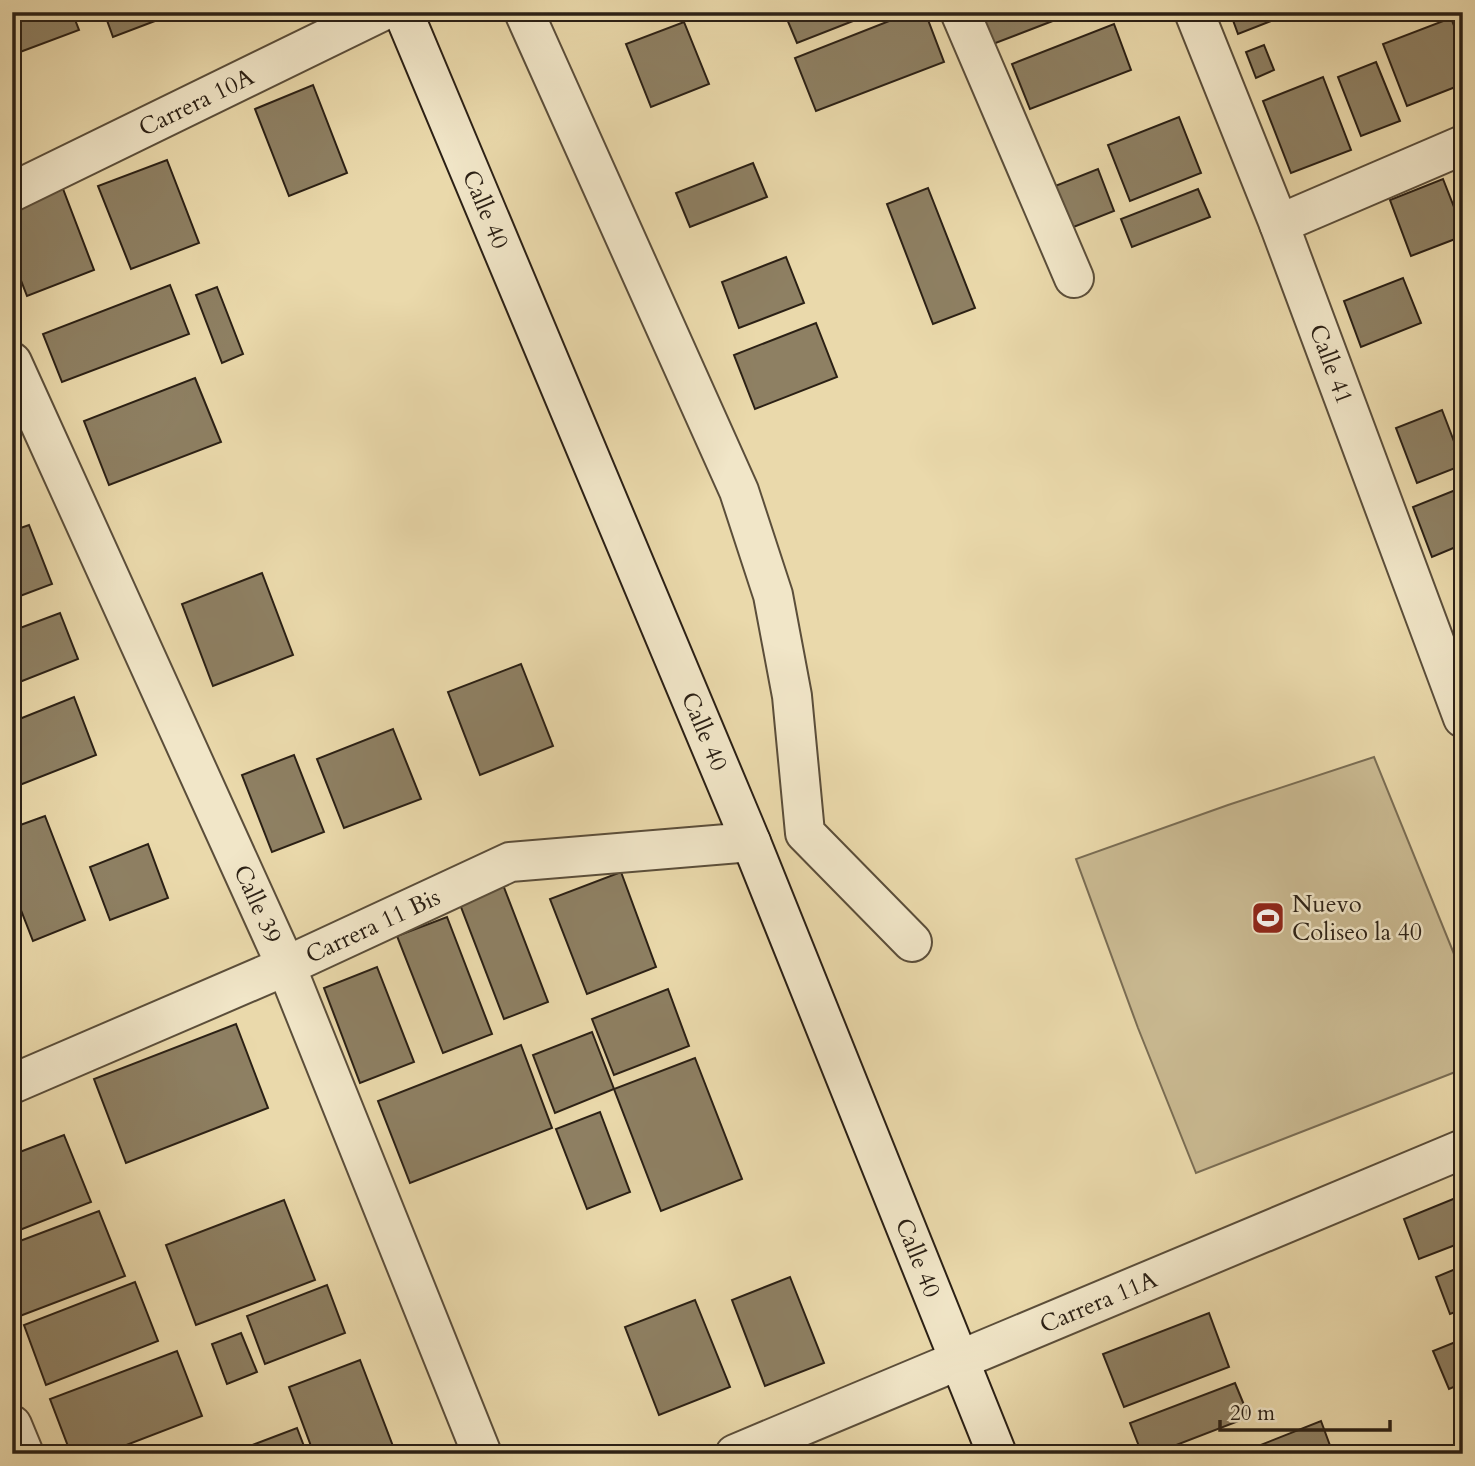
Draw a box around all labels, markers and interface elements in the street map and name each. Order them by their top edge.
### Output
street label: Carrera 10A [133,60,260,145]
street label: Calle 40 [454,165,517,254]
street label: Calle 41 [1301,320,1361,409]
street label: Calle 40 [673,687,735,776]
street label: Calle 39 [225,859,290,949]
street label: Carrera 11 Bis [300,881,446,972]
place label: Nuevo Coliseo la 40 [1292,888,1422,949]
sports icon: Nuevo Coliseo la 40 [1249,899,1287,937]
street label: Calle 40 [887,1213,948,1302]
street label: Carrera 11A [1035,1263,1163,1341]
scale bar [1220,1389,1389,1433]
text: 20 m [1230,1399,1275,1428]

